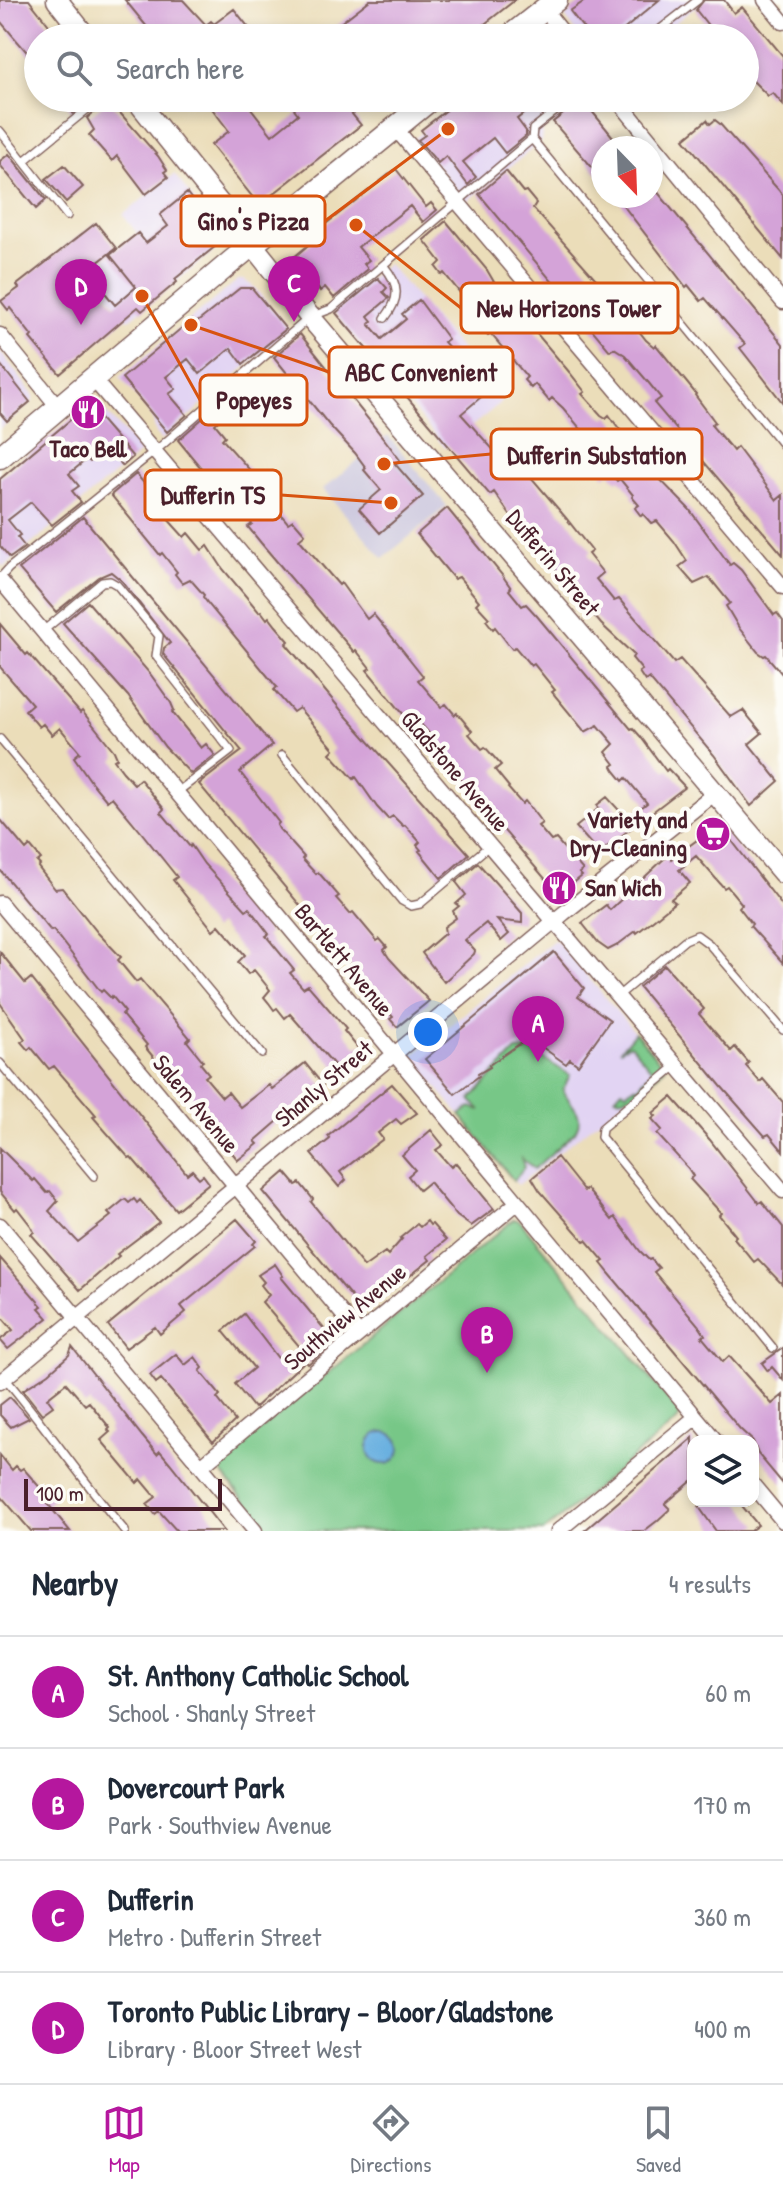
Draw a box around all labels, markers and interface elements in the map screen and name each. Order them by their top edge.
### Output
search box [24,24,759,112]
icon: search [52,46,96,90]
text: Search here [116,48,244,88]
north arrow [591,136,663,208]
callout: Gino's Pizza [181,196,325,246]
text: Gino's Pizza [197,203,310,238]
pin: C [268,256,320,322]
pin: D [55,259,107,325]
callout: New Horizons Tower [461,283,678,333]
text: New Horizons Tower [476,290,663,325]
callout: ABC Convenient [329,347,513,397]
text: ABC Convenient [345,354,498,389]
callout: Popeyes [200,375,307,425]
text: Popeyes [216,382,292,418]
restaurant icon: Taco Bell [69,393,107,431]
callout: Dufferin Substation [491,429,702,479]
place label: Taco Bell [48,432,127,464]
text: Dufferin Substation [507,437,687,472]
callout: Dufferin TS [145,470,281,520]
text: Dufferin TS [161,477,265,512]
street label: Dufferin Street [500,502,608,623]
street label: Gladstone Avenue [394,703,518,838]
place label: Variety and Dry-Cleaning [570,803,688,864]
supermarket icon: Variety and Dry-Cleaning [694,815,732,853]
restaurant icon: San Wich [540,869,578,907]
place label: San Wich [585,871,661,903]
street label: Bartlett Avenue [288,896,402,1023]
pin: A [512,996,564,1062]
your location [408,1012,448,1052]
street label: Shanly Street [267,1032,380,1134]
street label: Salem Avenue [146,1047,248,1160]
street label: Southview Avenue [276,1255,413,1377]
pin: B [461,1307,513,1373]
map controls [687,1435,759,1507]
button: layers [687,1435,759,1507]
scale bar [24,1475,222,1511]
text: 100 m [36,1478,84,1508]
text: Nearby [32,1560,118,1606]
text: 4 results [669,1566,751,1601]
text: St. Anthony Catholic School [108,1655,408,1695]
text: A [52,1675,64,1710]
text: 60 m [705,1675,751,1710]
text: School · Shanly Street [108,1695,315,1730]
text: Dovercourt Park [108,1767,285,1807]
text: B [51,1787,65,1822]
text: 170 m [693,1787,751,1822]
text: Park · Southview Avenue [108,1807,332,1842]
text: Dufferin [108,1879,194,1919]
text: C [51,1899,65,1934]
text: 360 m [694,1899,751,1934]
text: Metro · Dufferin Street [108,1919,321,1954]
text: Toronto Public Library - Bloor/Gladstone [108,1991,553,2031]
text: D [52,2011,64,2046]
text: 400 m [694,2011,751,2046]
text: Library · Bloor Street West [108,2031,361,2066]
tab: Map [102,2101,146,2179]
tab: Directions [351,2101,432,2179]
tab: Saved [636,2101,681,2179]

